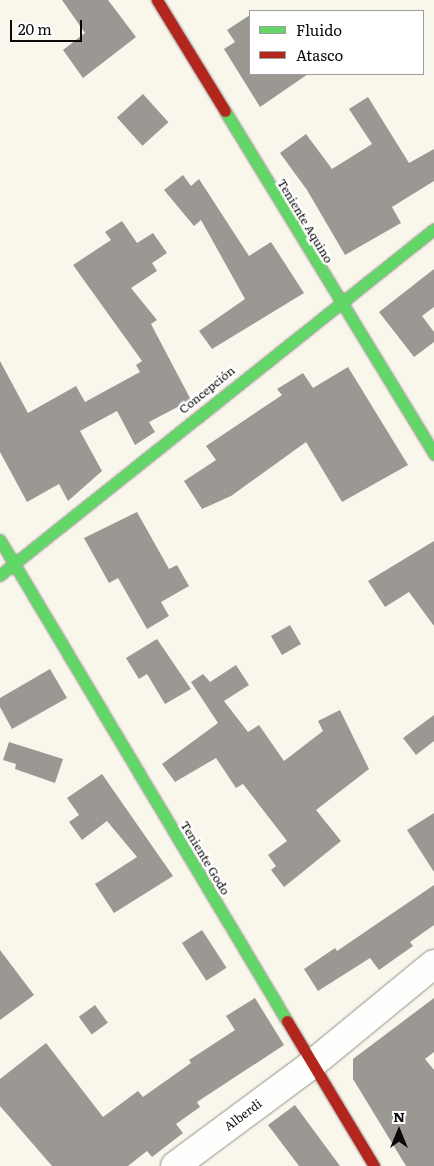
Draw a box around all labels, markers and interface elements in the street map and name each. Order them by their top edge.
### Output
scale bar [12,10,85,42]
legend [249,10,424,75]
text: 20 m [18,17,52,40]
text: Fluido [296,18,342,41]
text: Atasco [296,43,343,66]
street label: Teniente Aquino [274,176,336,266]
street label: Concepción [176,363,238,417]
street label: Teniente Godo [177,819,233,897]
street label: Alberdi [221,1096,265,1134]
north arrow [374,1106,424,1156]
text: N [393,1106,405,1126]

